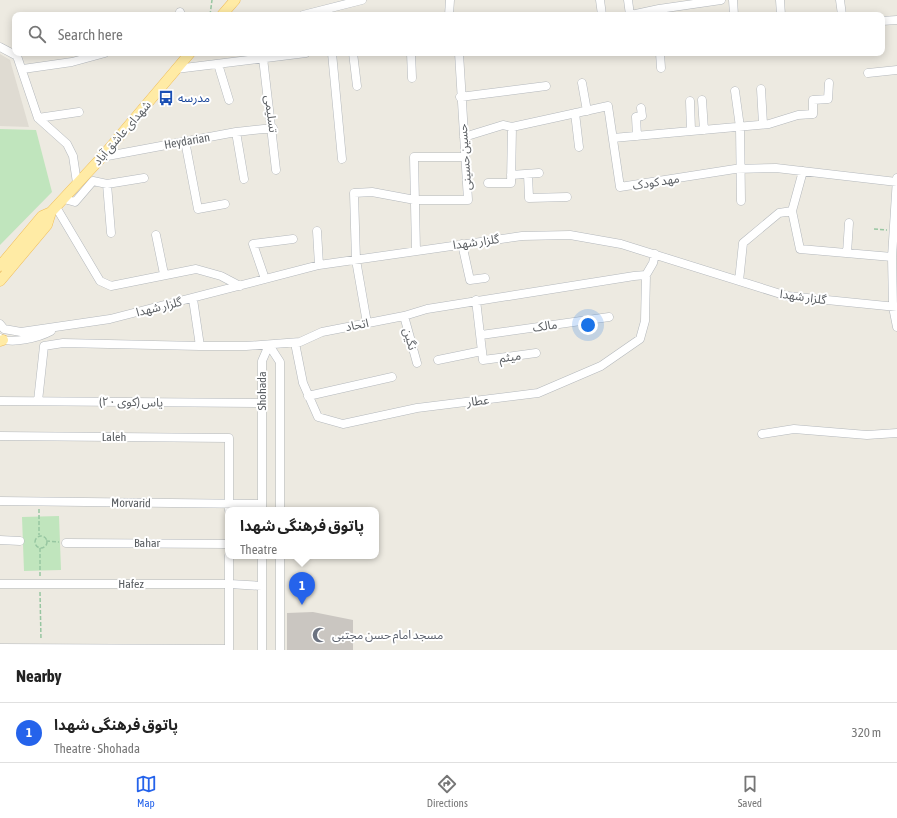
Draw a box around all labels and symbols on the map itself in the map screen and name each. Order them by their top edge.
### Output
bus stop icon: مدرسه [157,89,175,107]
place label: مدرسه [178,91,210,105]
street label: تسلیمی [262,94,280,134]
street label: شهدای عاشق آباد [90,98,155,169]
street label: حسین حسینی [456,123,474,191]
street label: Heydarian [163,130,211,152]
street label: مهد کودک [632,171,680,193]
street label: گلزار شهدا [452,232,501,252]
street label: گلزار شهدا [779,287,828,307]
street label: گلزار شهدا [135,294,184,319]
your location [578,315,598,335]
street label: اتحاد [344,316,370,334]
street label: مالک [532,317,558,335]
street label: نگین [400,326,420,352]
street label: میثم [498,349,522,367]
street label: Shohada [255,371,269,411]
street label: عطار [465,393,490,409]
street label: یاس (کوی ۲۰) [99,394,163,410]
street label: Laleh [102,430,126,444]
street label: Morvarid [111,496,151,510]
street label: Bahar [134,536,161,550]
pin: 1 [289,572,315,605]
street label: Hafez [118,577,144,591]
mosque icon: مسجد امام حسن مجتبی [311,626,329,644]
place label: مسجد امام حسن مجتبی [332,628,443,644]

